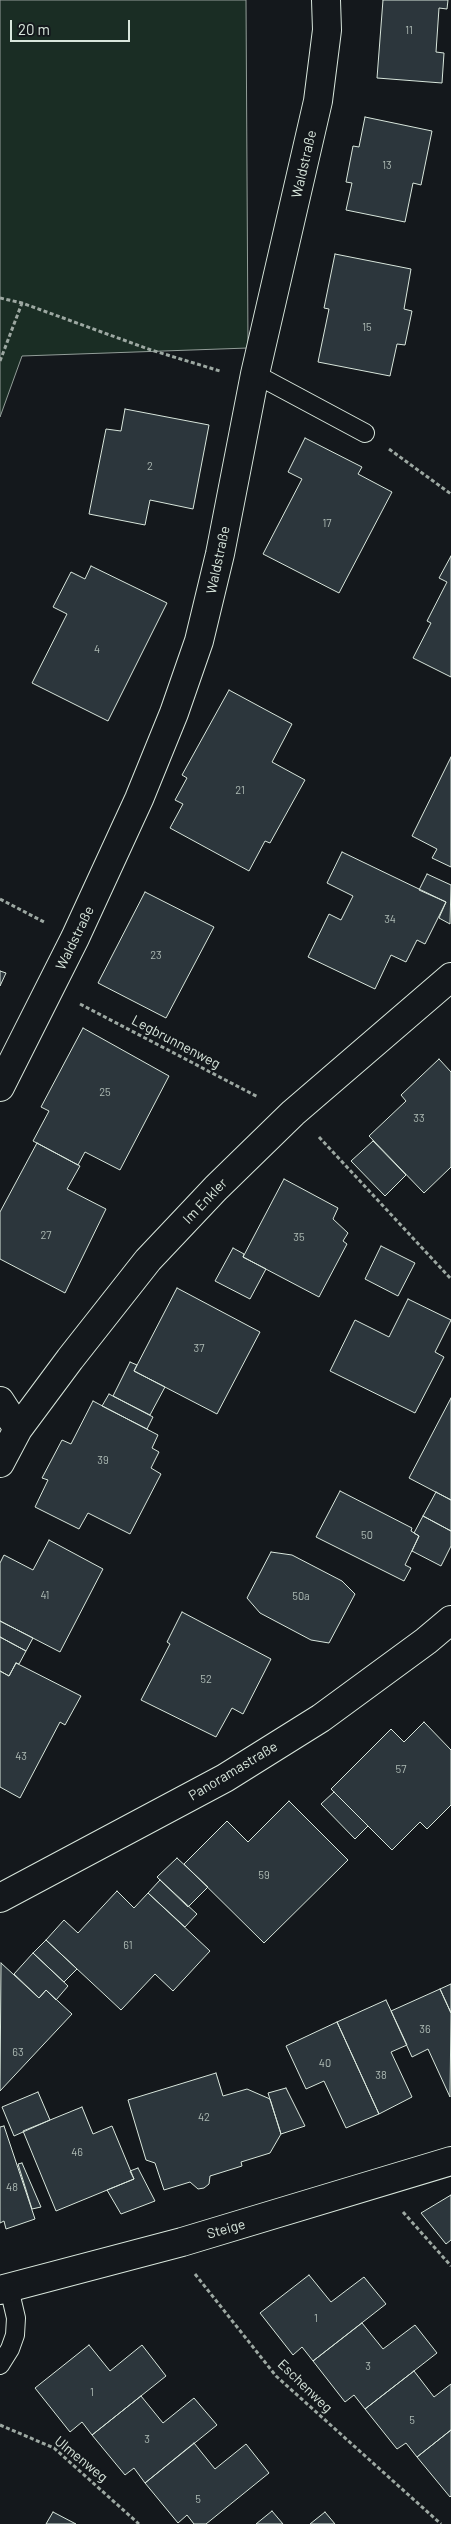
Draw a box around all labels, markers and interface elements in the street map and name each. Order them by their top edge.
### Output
scale bar [12,10,132,42]
text: 20 m [18,20,50,38]
house number: 11 [405,23,413,37]
street label: Waldstraße [288,129,320,199]
house number: 13 [382,158,392,172]
house number: 15 [362,320,372,334]
house number: 2 [147,459,153,473]
house number: 17 [322,516,332,530]
street label: Waldstraße [203,525,233,595]
house number: 4 [94,642,100,656]
house number: 21 [235,783,245,797]
street label: Waldstraße [52,903,98,973]
house number: 34 [384,912,396,926]
house number: 23 [150,948,162,962]
street label: Legbrunnenweg [129,1012,223,1072]
house number: 25 [99,1085,111,1099]
house number: 33 [413,1111,425,1125]
street label: Im Enkler [179,1175,231,1227]
house number: 27 [40,1228,52,1242]
house number: 35 [293,1230,305,1244]
house number: 37 [194,1341,204,1355]
house number: 39 [97,1453,109,1467]
house number: 50 [361,1528,373,1542]
house number: 41 [41,1588,49,1602]
house number: 50a [292,1589,310,1603]
house number: 52 [200,1672,212,1686]
street label: Panoramastraße [186,1738,280,1804]
house number: 43 [15,1749,27,1763]
house number: 57 [396,1762,406,1776]
house number: 59 [258,1868,270,1882]
house number: 61 [123,1938,133,1952]
house number: 36 [419,2022,431,2036]
house number: 63 [12,2045,24,2059]
house number: 40 [319,2056,331,2070]
house number: 38 [375,2068,387,2082]
house number: 42 [198,2110,210,2124]
house number: 46 [71,2145,83,2159]
house number: 48 [6,2180,18,2194]
street label: Steige [205,2216,247,2242]
house number: 1 [314,2311,318,2325]
street label: Eschenweg [274,2356,336,2416]
house number: 3 [365,2359,371,2373]
house number: 1 [90,2385,94,2399]
house number: 5 [409,2413,415,2427]
house number: 3 [144,2432,150,2446]
street label: Ulmenweg [51,2433,111,2485]
house number: 5 [195,2492,201,2506]

